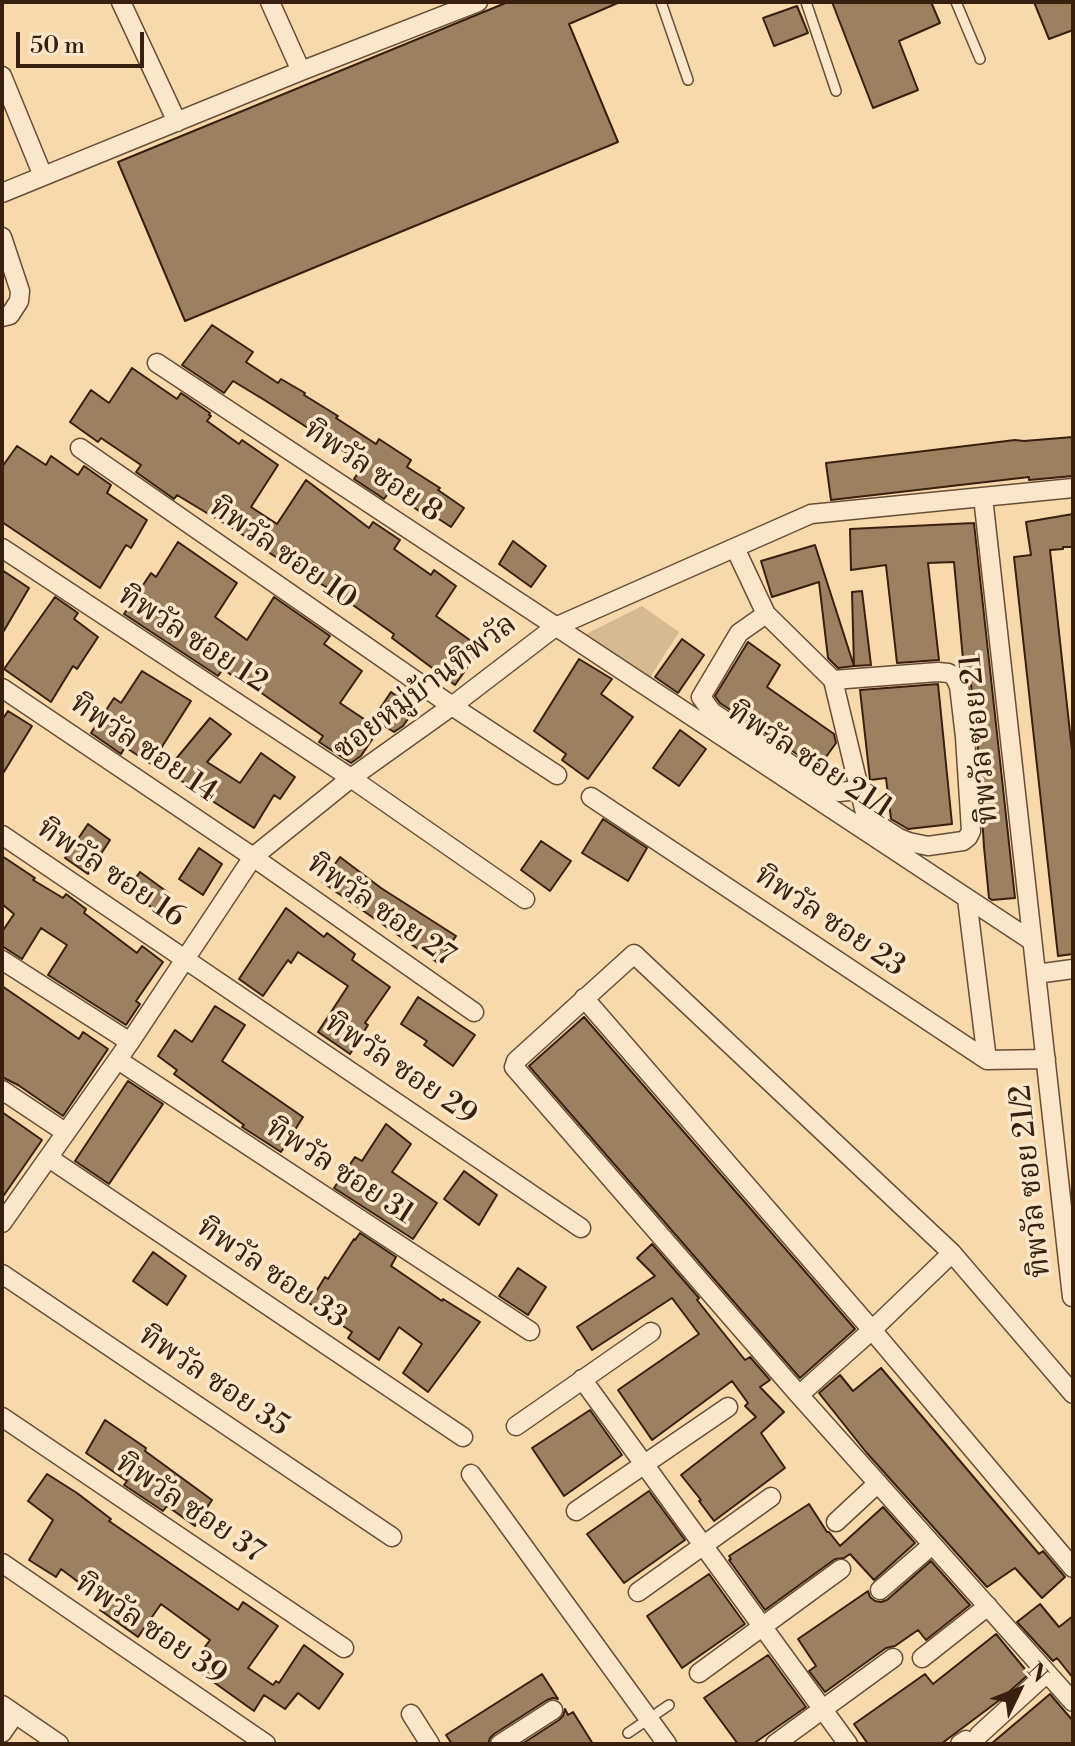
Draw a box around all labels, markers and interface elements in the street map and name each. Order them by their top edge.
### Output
scale bar [20,16,148,66]
text: 50 m [30,31,85,61]
street label: ทิพวัล ซอย 8 [296,413,448,531]
street label: ทิพวัล ซอย 10 [201,490,363,618]
street label: ทิพวัล ซอย 12 [110,578,274,702]
street label: ซอยหมู่บ้านทิพวัล [327,607,525,769]
street label: ทิพวัล ซอย 21 [954,652,1008,826]
street label: ทิพวัล ซอย 14 [62,686,224,812]
street label: ทิพวัล ซอย 21/1 [720,694,898,828]
street label: ทิพวัล ซอย 16 [29,811,191,937]
street label: ทิพวัล ซอย 27 [299,847,461,975]
street label: ทิพวัล ซอย 23 [747,858,911,986]
street label: ทิพวัล ซอย 29 [317,1006,483,1134]
street label: ทิพวัล ซอย 21/2 [1004,1083,1060,1279]
street label: ทิพวัล ซอย 31 [258,1111,420,1233]
street label: ทิพวัล ซอย 33 [189,1211,353,1337]
street label: ทิพวัล ซอย 35 [131,1319,295,1445]
street label: ทิพวัล ซอย 37 [108,1446,270,1572]
street label: ทิพวัล ซอย 39 [67,1566,233,1694]
north arrow [979,1650,1059,1730]
text: N [1021,1658,1053,1689]

